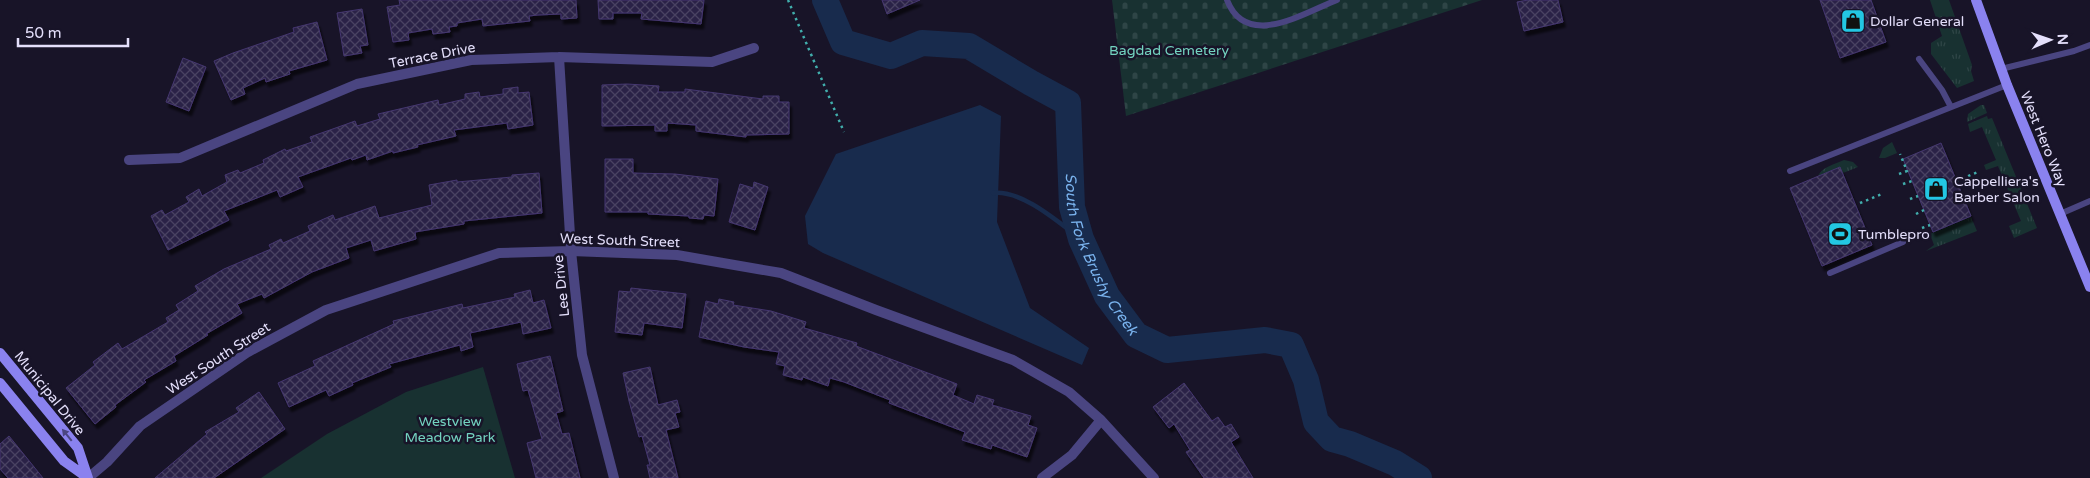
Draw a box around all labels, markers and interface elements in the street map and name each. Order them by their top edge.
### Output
shop icon: Dollar General [1840,8,1866,34]
place label: Dollar General [1870,13,1964,30]
scale bar [18,15,128,47]
north arrow [2025,15,2075,65]
text: 50 m [25,24,62,42]
text: N [2054,34,2071,45]
street label: Terrace Drive [387,39,477,72]
park label: Bagdad Cemetery [1109,42,1229,59]
street label: West Hero Way [2017,89,2071,190]
water label: South Fork Brushy Creek [1062,173,1143,340]
place label: Cappelliera's Barber Salon [1954,173,2040,206]
shop icon: Cappelliera's Barber Salon [1923,176,1949,202]
sports icon: Tumblepro [1827,221,1853,247]
place label: Tumblepro [1858,226,1930,243]
street label: West South Street [560,230,681,251]
street label: Lee Drive [550,254,573,318]
street label: West South Street [163,318,274,398]
street label: Municipal Drive [11,348,89,439]
park label: Westview Meadow Park [405,413,496,446]
one-way arrow [61,428,72,441]

